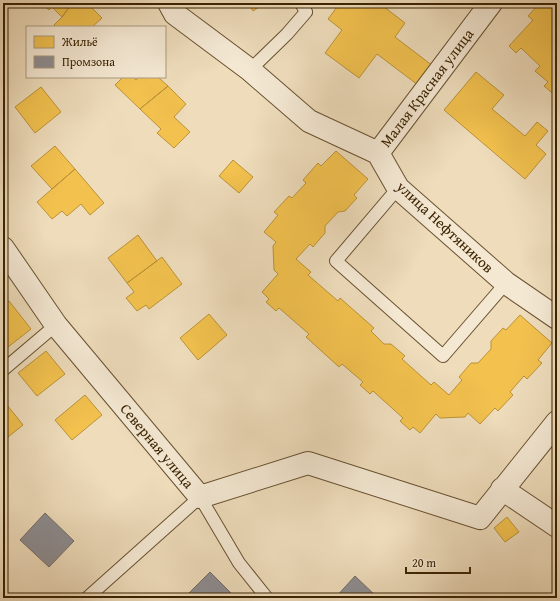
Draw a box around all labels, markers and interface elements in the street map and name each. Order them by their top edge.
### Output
street label: Малая Красная улица [375,23,479,151]
legend [26,26,166,78]
text: Жильё [61,33,98,50]
text: Промзона [62,53,115,70]
street label: улица Нефтяников [391,175,499,277]
street label: Северная улица [116,399,200,493]
scale bar [406,549,470,575]
text: 20 m [412,554,436,571]

